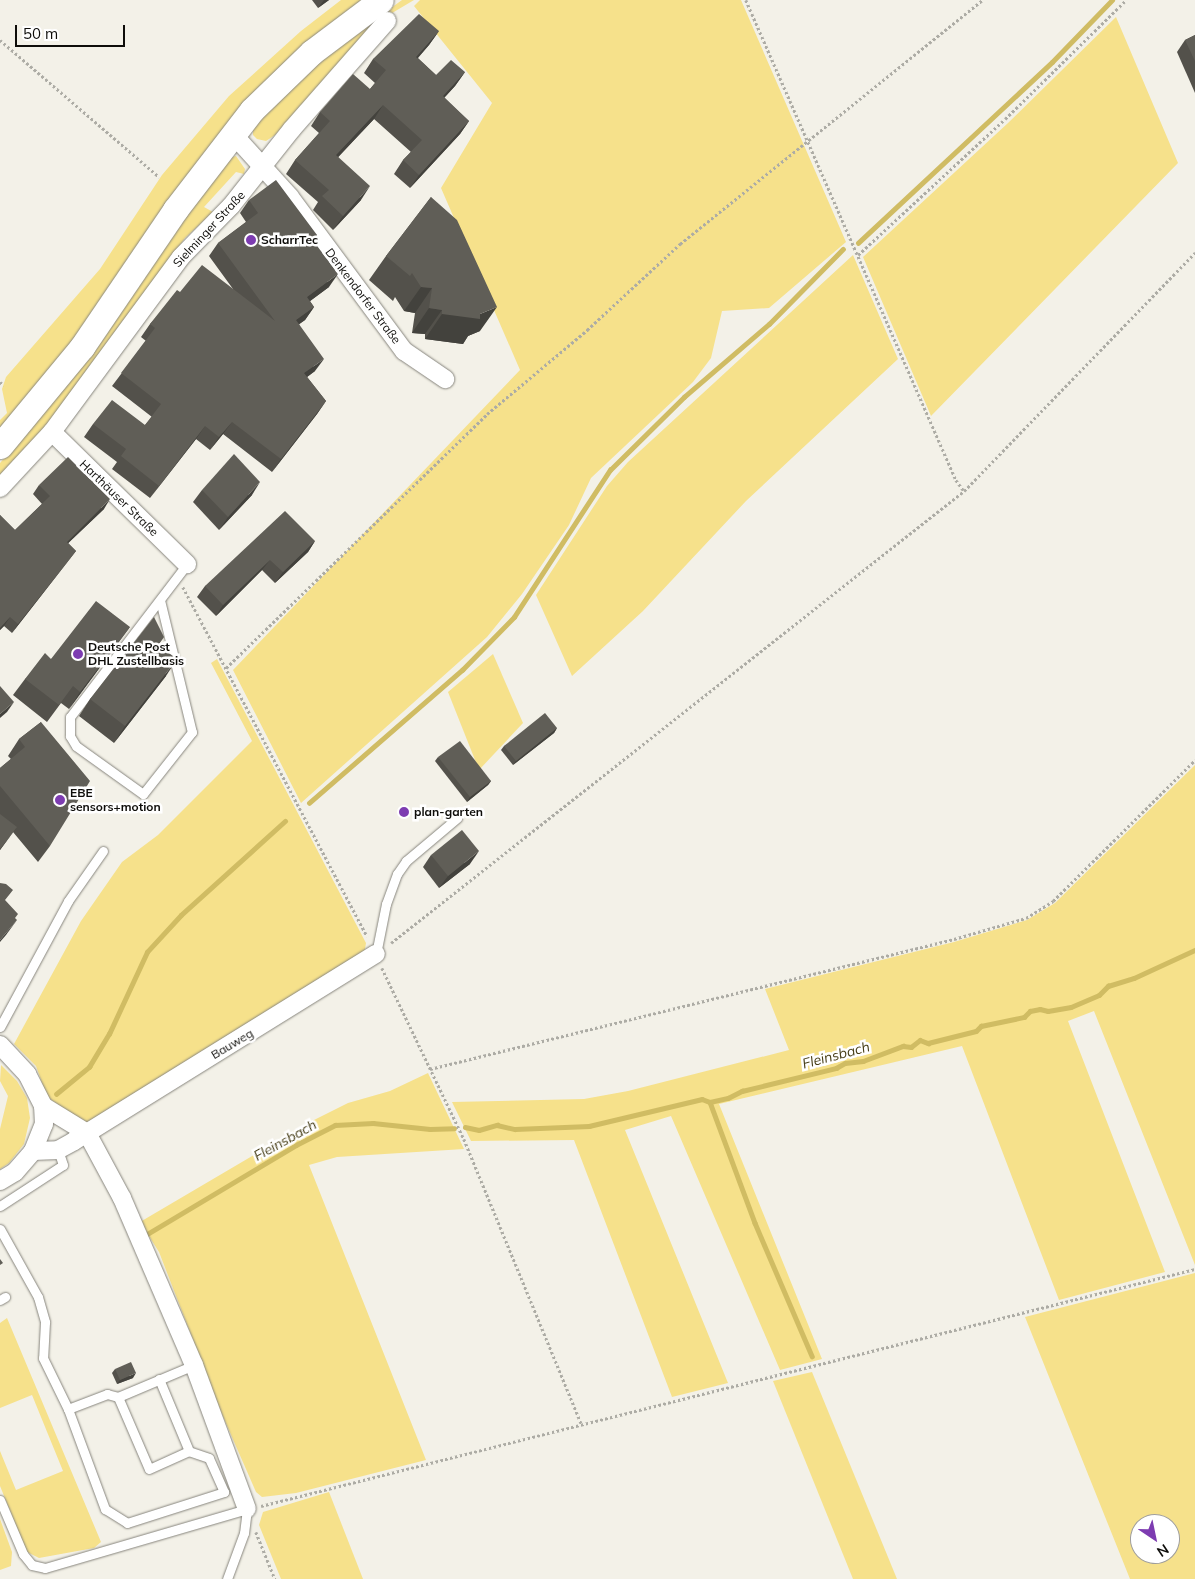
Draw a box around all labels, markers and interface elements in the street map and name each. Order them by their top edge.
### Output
scale bar [18,15,128,47]
text: 50 m [23,24,58,43]
street label: Sielminger Straße [170,188,248,270]
place label: ScharrTec [261,233,318,247]
marker: ScharrTec [245,234,257,246]
street label: Denkendorfer Straße [322,245,404,347]
street label: Harthäuser Straße [77,457,161,539]
place label: Deutsche Post DHL Zustellbasis [88,640,184,668]
marker: Deutsche Post DHL Zustellbasis [72,648,84,660]
place label: EBE sensors+motion [70,786,161,814]
marker: EBE sensors+motion [54,794,66,806]
place label: plan-garten [414,805,483,819]
marker: plan-garten [398,806,410,818]
street label: Bauweg [208,1026,256,1062]
water label: Fleinsbach [800,1038,872,1072]
water label: Fleinsbach [251,1116,319,1164]
north arrow [1130,1514,1180,1564]
text: N [1153,1540,1172,1561]

